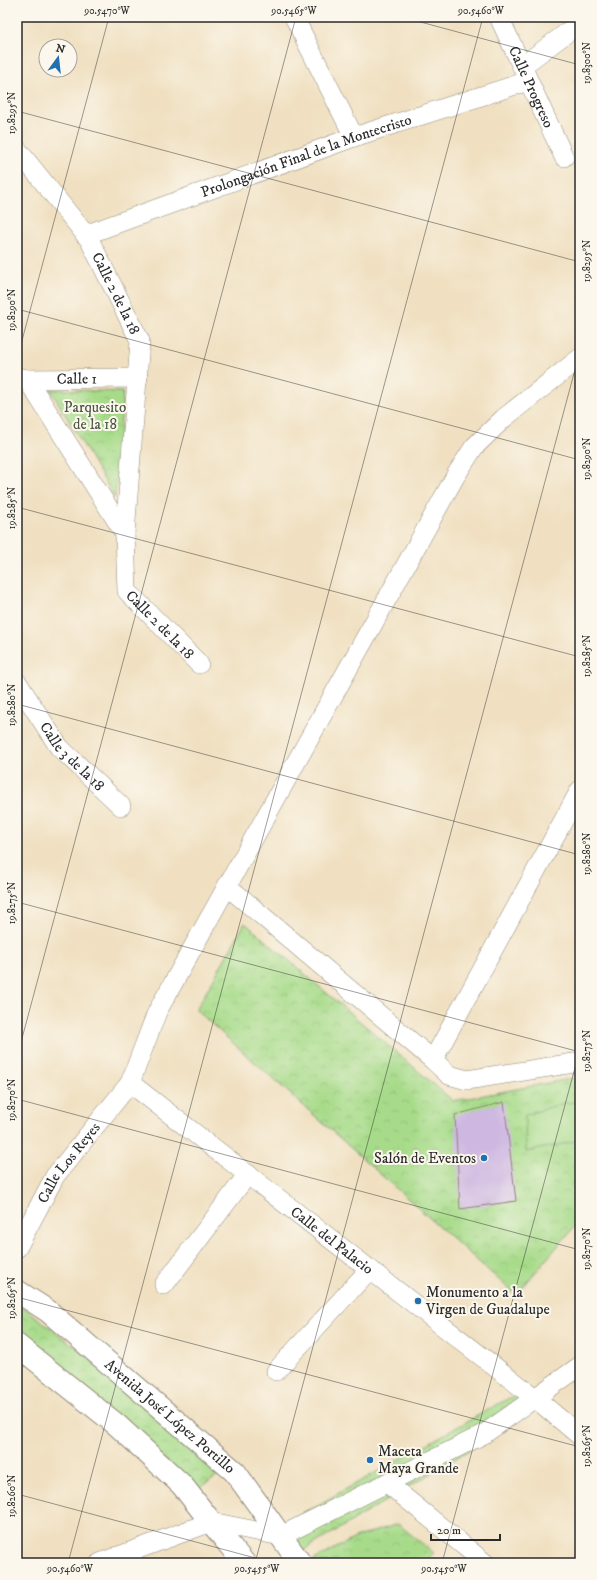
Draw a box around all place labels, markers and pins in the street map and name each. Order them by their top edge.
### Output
place label: Salón de Eventos [374,1149,476,1168]
marker: Salón de Eventos [479,1153,489,1163]
place label: Monumento a la Virgen de Guadalupe [425,1283,550,1319]
marker: Monumento a la Virgen de Guadalupe [413,1296,423,1306]
place label: Maceta Maya Grande [378,1442,459,1478]
marker: Maceta Maya Grande [365,1455,375,1465]

